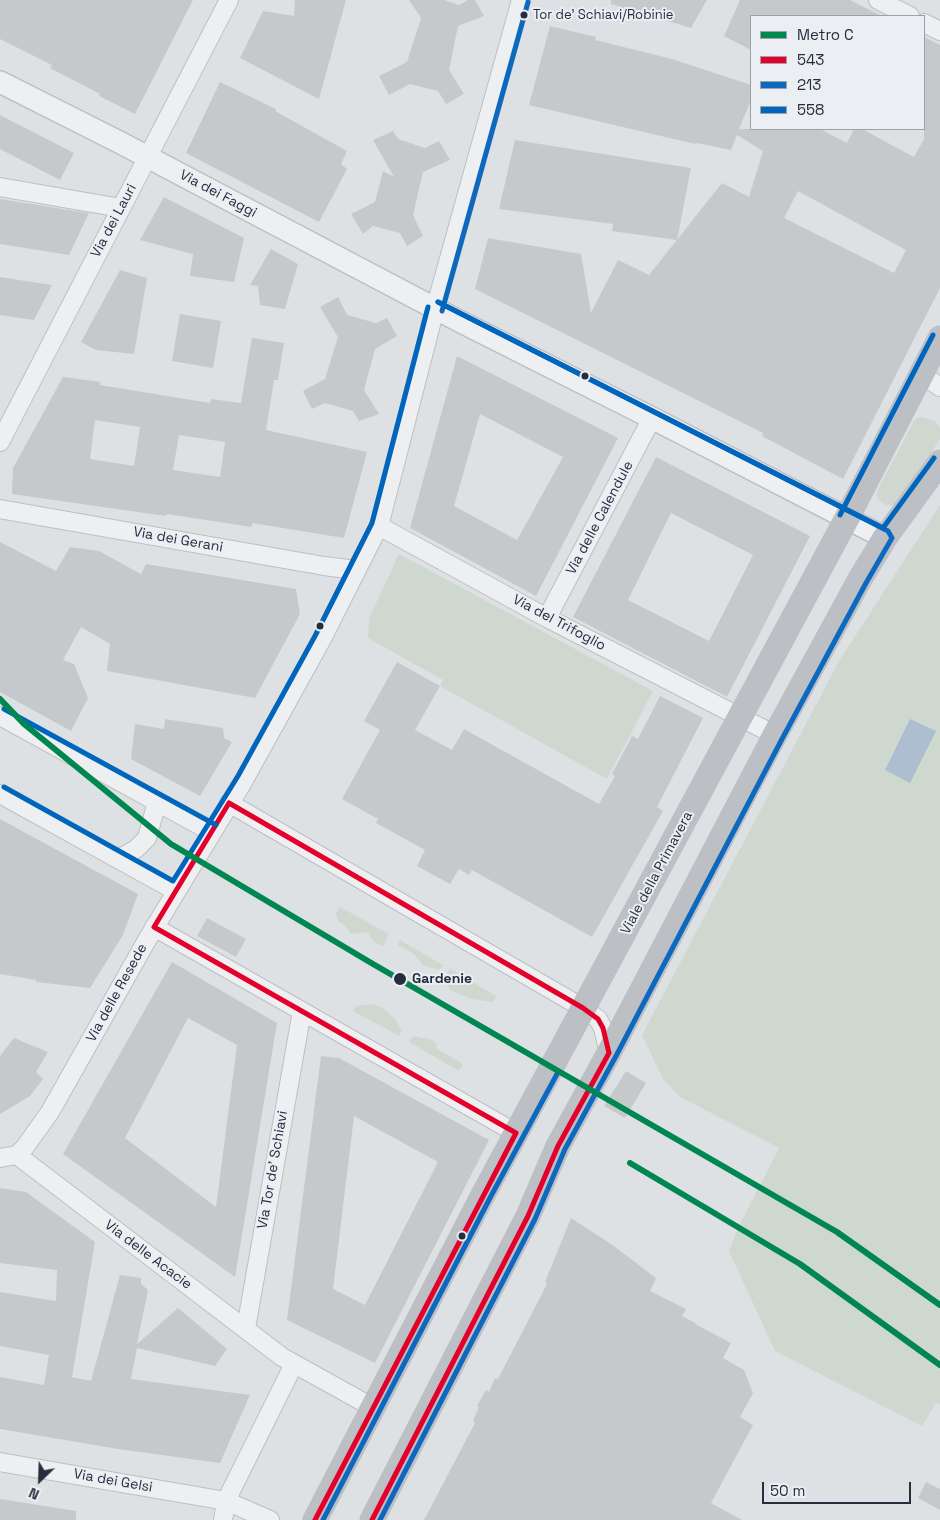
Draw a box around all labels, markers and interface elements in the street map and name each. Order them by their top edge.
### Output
place label: Tor de' Schiavi/Robinie [533,7,674,23]
marker: Tor de' Schiavi/Robinie [519,10,529,20]
legend [750,15,925,130]
text: Metro C [797,25,854,44]
text: 543 [797,50,824,69]
text: 213 [797,75,821,94]
text: 558 [797,100,824,119]
street label: Via dei Faggi [177,167,259,221]
street label: Via dei Lauri [88,181,140,261]
unlabelled marker [580,371,590,381]
street label: Via delle Calendule [563,458,637,578]
street label: Via dei Gerani [132,524,224,556]
street label: Via del Trifoglio [510,591,608,655]
unlabelled marker [315,621,325,631]
street label: Viale della Primavera [617,809,697,937]
street label: Via delle Resede [83,941,151,1045]
marker: Gardenie [392,971,408,987]
place label: Gardenie [412,971,472,987]
street label: Via Tor de' Schiavi [254,1110,292,1230]
street label: Via delle Acacie [101,1217,195,1293]
unlabelled marker [457,1231,467,1241]
north arrow [15,1455,65,1505]
street label: Via dei Gelsi [72,1466,154,1496]
scale bar [765,1472,914,1504]
text: 50 m [770,1481,805,1500]
text: N [26,1484,42,1504]

